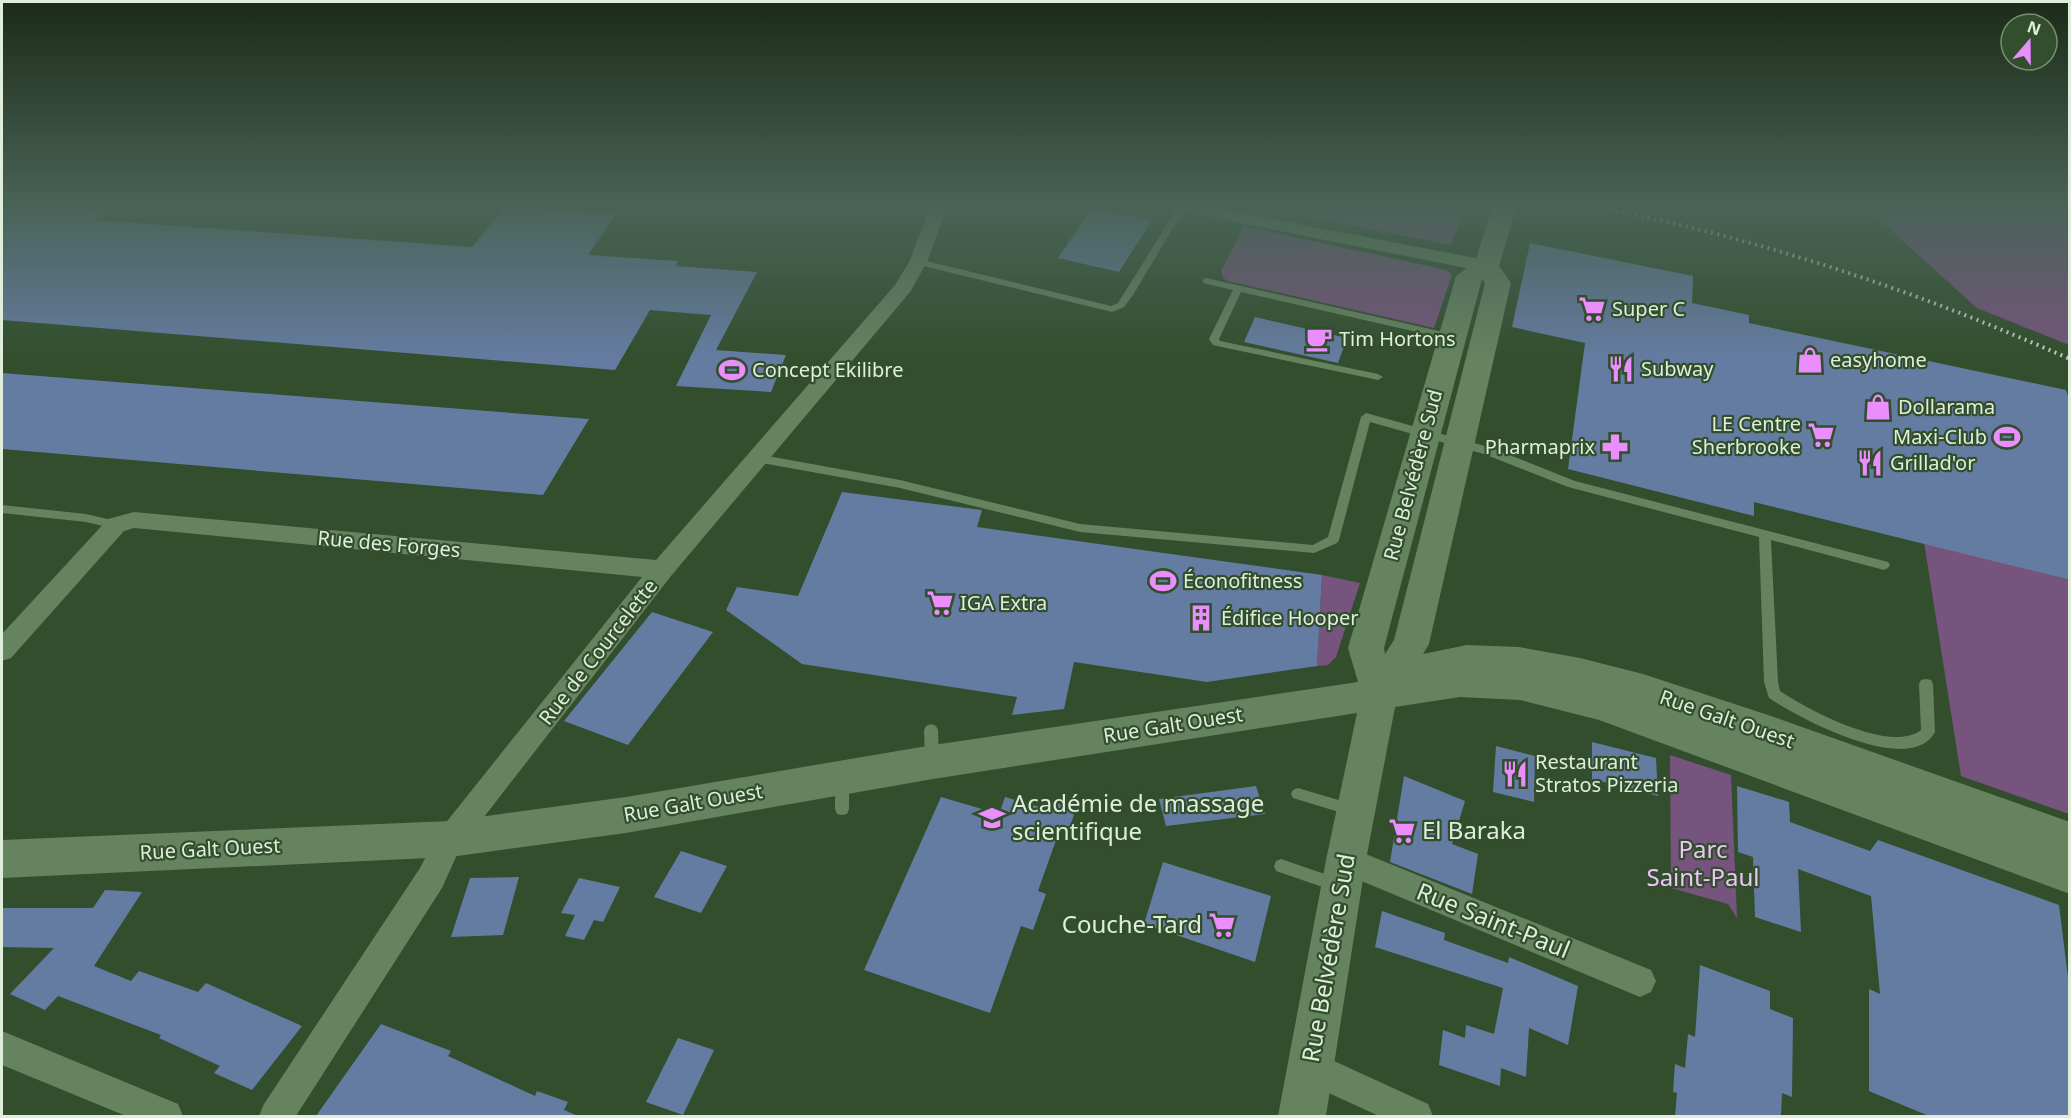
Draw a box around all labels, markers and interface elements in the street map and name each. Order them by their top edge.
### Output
north arrow [1999,12,2059,72]
text: N [2024,15,2044,40]
supermarket icon: Super C [1577,294,1607,324]
place label: Super C [1612,295,1685,322]
cafe icon: Tim Hortons [1304,324,1334,354]
place label: Tim Hortons [1339,325,1456,352]
shop icon: easyhome [1795,345,1825,375]
place label: easyhome [1830,346,1927,373]
restaurant icon: Subway [1606,354,1636,384]
sports icon: Concept Ekilibre [717,355,747,385]
place label: Subway [1641,355,1714,382]
place label: Concept Ekilibre [752,356,903,383]
street label: Rue Belvédère Sud [1377,387,1448,563]
shop icon: Dollarama [1863,392,1893,422]
place label: Dollarama [1898,393,1995,420]
place label: LE Centre Sherbrooke [1692,410,1801,460]
supermarket icon: LE Centre Sherbrooke [1806,420,1836,450]
sports icon: Maxi-Club [1992,422,2022,452]
place label: Maxi-Club [1893,423,1987,450]
pharmacy icon: Pharmaprix [1600,432,1630,462]
place label: Pharmaprix [1485,433,1595,460]
restaurant icon: Grillad'or [1855,448,1885,478]
place label: Grillad'or [1890,449,1975,476]
street label: Rue des Forges [316,524,462,563]
sports icon: Éconofitness [1148,566,1178,596]
place label: Éconofitness [1183,567,1302,594]
street label: Rue de Courcelette [532,573,663,730]
supermarket icon: IGA Extra [925,588,955,618]
place label: IGA Extra [960,589,1047,616]
building icon: Édifice Hooper [1186,603,1216,633]
place label: Édifice Hooper [1221,604,1359,631]
street label: Rue Galt Ouest [1656,683,1798,754]
street label: Rue Galt Ouest [1101,700,1245,749]
place label: Restaurant Stratos Pizzeria [1535,748,1678,798]
restaurant icon: Restaurant Stratos Pizzeria [1500,759,1530,789]
street label: Rue Galt Ouest [621,777,765,828]
place label: Académie de massage scientifique [1012,786,1264,847]
school or university icon: Académie de massage scientifique [977,803,1007,833]
place label: El Baraka [1422,813,1526,846]
supermarket icon: El Baraka [1387,816,1417,846]
street label: Rue Galt Ouest [139,831,281,866]
park label: Parc Saint-Paul [1646,832,1760,893]
street label: Rue Belvédère Sud [1293,851,1362,1064]
street label: Rue Saint-Paul [1412,874,1575,965]
place label: Couche-Tard [1062,907,1202,940]
supermarket icon: Couche-Tard [1207,910,1237,940]

